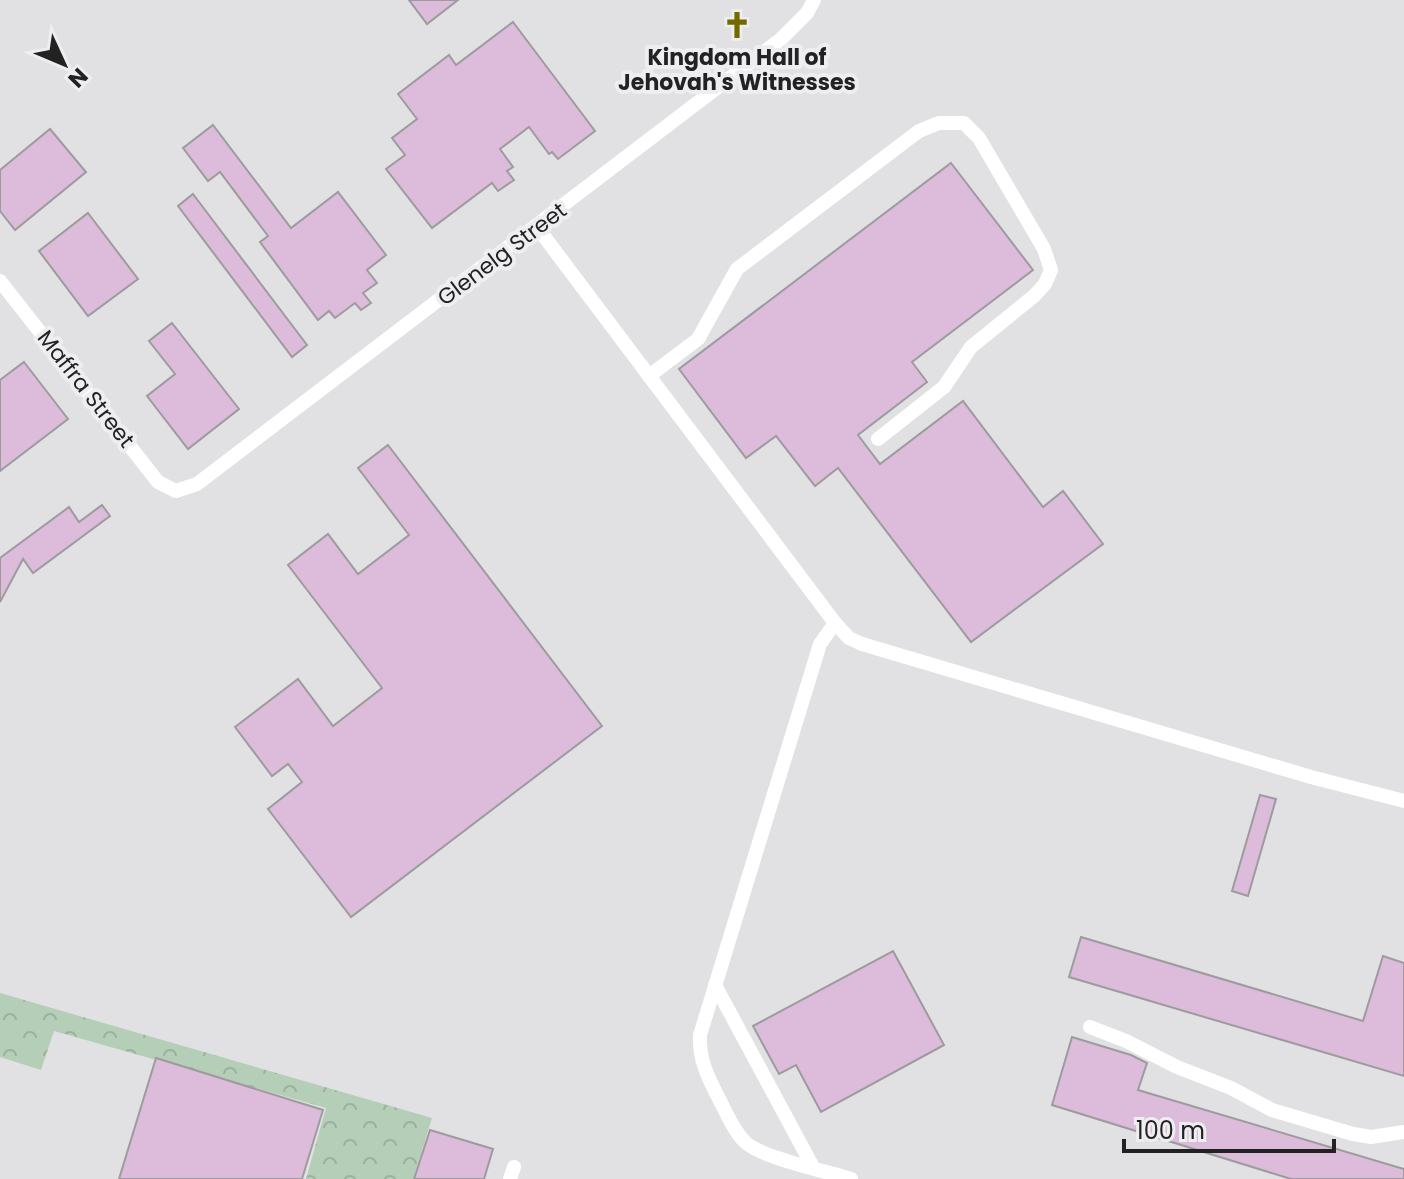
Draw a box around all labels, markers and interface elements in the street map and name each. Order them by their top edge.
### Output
church icon: Kingdom Hall of Jehovah's Witnesses [722,10,752,40]
north arrow [24,24,104,104]
place label: Kingdom Hall of Jehovah's Witnesses [618,42,856,98]
text: N [61,61,95,94]
street label: Glenelg Street [431,195,573,313]
street label: Maffra Street [30,324,142,454]
scale bar [1124,1103,1334,1153]
text: 100 m [1136,1114,1205,1147]

